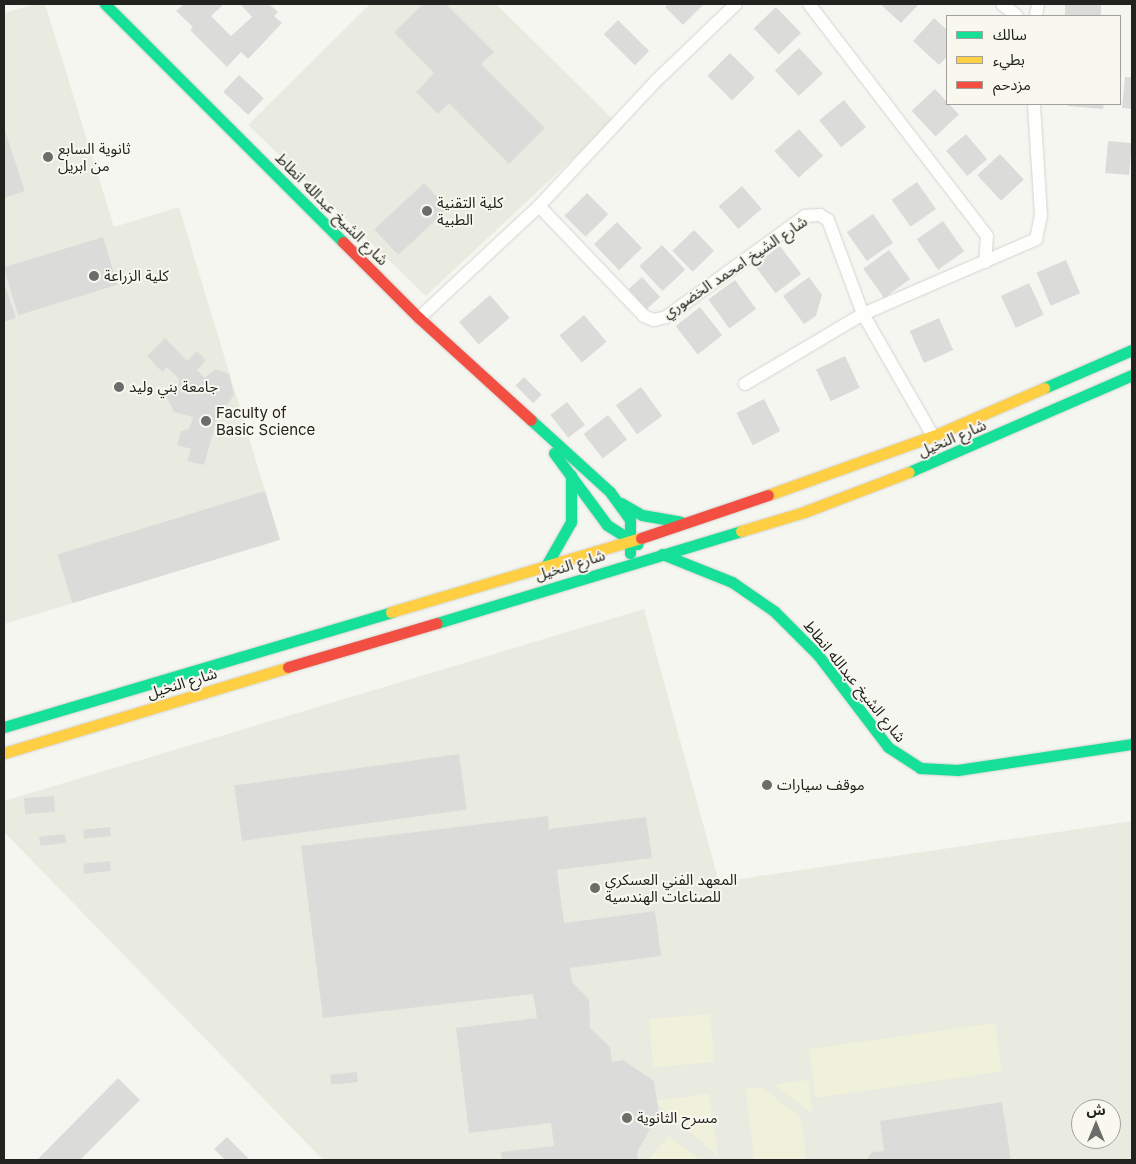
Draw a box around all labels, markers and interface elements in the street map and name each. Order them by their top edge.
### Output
legend [946,15,1121,105]
text: سالك [993,25,1027,44]
text: بطيء [993,50,1025,69]
text: مزدحم [993,75,1031,94]
place label: ثانوية السابع من ابريل [58,139,131,174]
street label: شارع الشيخ عبدالله انطاط [272,149,392,269]
marker: ثانوية السابع من ابريل [42,151,54,163]
place label: كلية التقنية الطبية [437,193,503,228]
marker: كلية التقنية الطبية [421,205,433,217]
street label: شارع الشيخ امحمد الخضوري [659,212,811,322]
place label: كلية الزراعة [104,267,169,285]
marker: كلية الزراعة [88,270,100,282]
place label: جامعة بني وليد [129,378,218,396]
marker: جامعة بني وليد [113,381,125,393]
place label: Faculty of Basic Science [216,403,315,438]
marker: Faculty of Basic Science [200,415,212,427]
street label: شارع النخيل [915,416,989,460]
street label: شارع النخيل [533,546,607,584]
street label: شارع الشيخ عبدالله انطاط [800,616,910,746]
street label: شارع النخيل [145,664,219,702]
place label: موقف سيارات [777,776,865,794]
marker: موقف سيارات [761,779,773,791]
place label: المعهد الفني العسكري للصناعات الهندسية [605,870,737,905]
marker: المعهد الفني العسكري للصناعات الهندسية [589,882,601,894]
north arrow [1071,1099,1121,1149]
text: ش [1086,1101,1106,1118]
place label: مسرح الثانوية [637,1109,718,1127]
marker: مسرح الثانوية [621,1112,633,1124]

